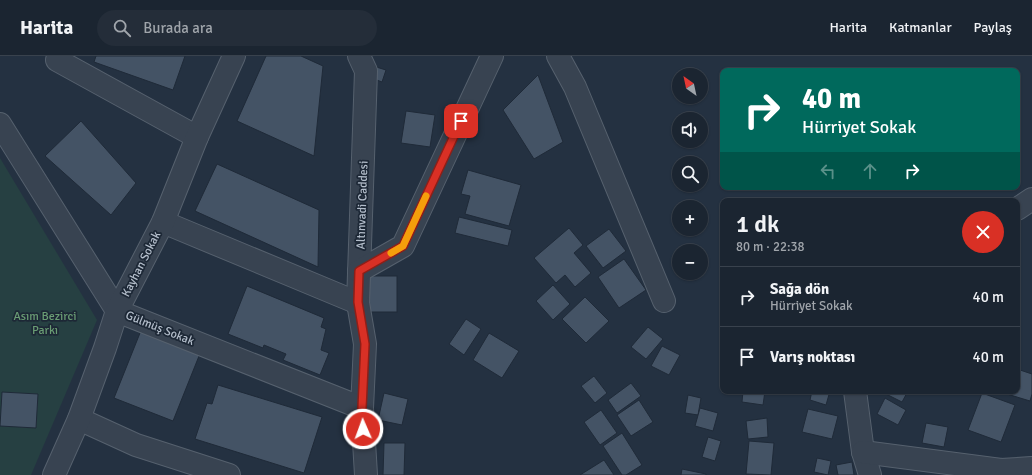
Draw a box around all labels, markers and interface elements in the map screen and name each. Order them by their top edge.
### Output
search box [97,10,377,46]
text: Harita [20,16,73,40]
icon: search [111,17,133,39]
text: Burada ara [143,19,213,37]
text: Harita [829,19,867,36]
text: Katmanlar [889,19,952,36]
text: Paylaş [974,19,1012,36]
north arrow [672,68,708,104]
map controls [672,68,708,280]
text: 40 m [802,82,861,116]
icon: right [736,84,788,136]
pin [444,104,478,138]
icon: arrive [450,110,472,132]
button: sound [672,112,708,148]
text: Hürriyet Sokak [802,116,916,138]
button: search [672,156,708,192]
street label: Altınvadi Caddesi [353,160,372,250]
icon: left [817,160,839,182]
icon: ahead [859,160,881,182]
icon: right [901,160,923,182]
button: + [672,200,708,236]
text: 1 dk [736,209,779,239]
button: close [962,211,1004,253]
street label: Kayhan Sokak [119,229,164,299]
text: 80 m · 22:38 [736,239,805,255]
button: − [672,244,708,280]
text: Sağa dön [770,280,829,298]
icon: right [736,286,758,308]
text: 40 m [973,288,1004,306]
text: Hürriyet Sokak [770,298,853,314]
street label: Gülmüş Sokak [123,308,196,349]
park label: Asım Bezirci Parkı [13,309,77,338]
icon: arrive [736,346,758,368]
text: Varış noktası [770,348,855,366]
text: 40 m [973,348,1004,366]
position arrow [342,408,384,450]

